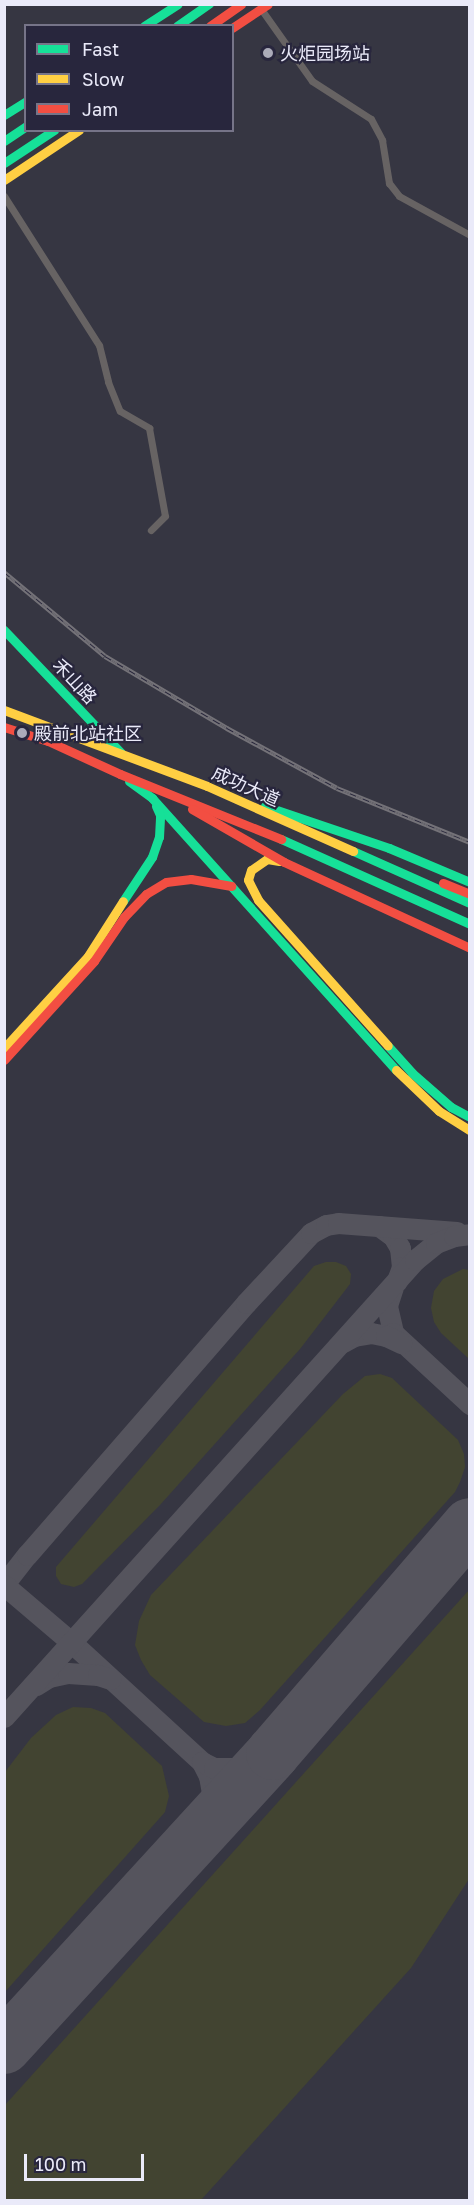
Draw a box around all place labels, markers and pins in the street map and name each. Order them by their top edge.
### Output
place label: 火炬园场站 [280,42,370,64]
marker: 火炬园场站 [261,46,275,60]
place label: 殿前北站社区 [34,722,142,744]
marker: 殿前北站社区 [15,726,29,740]

